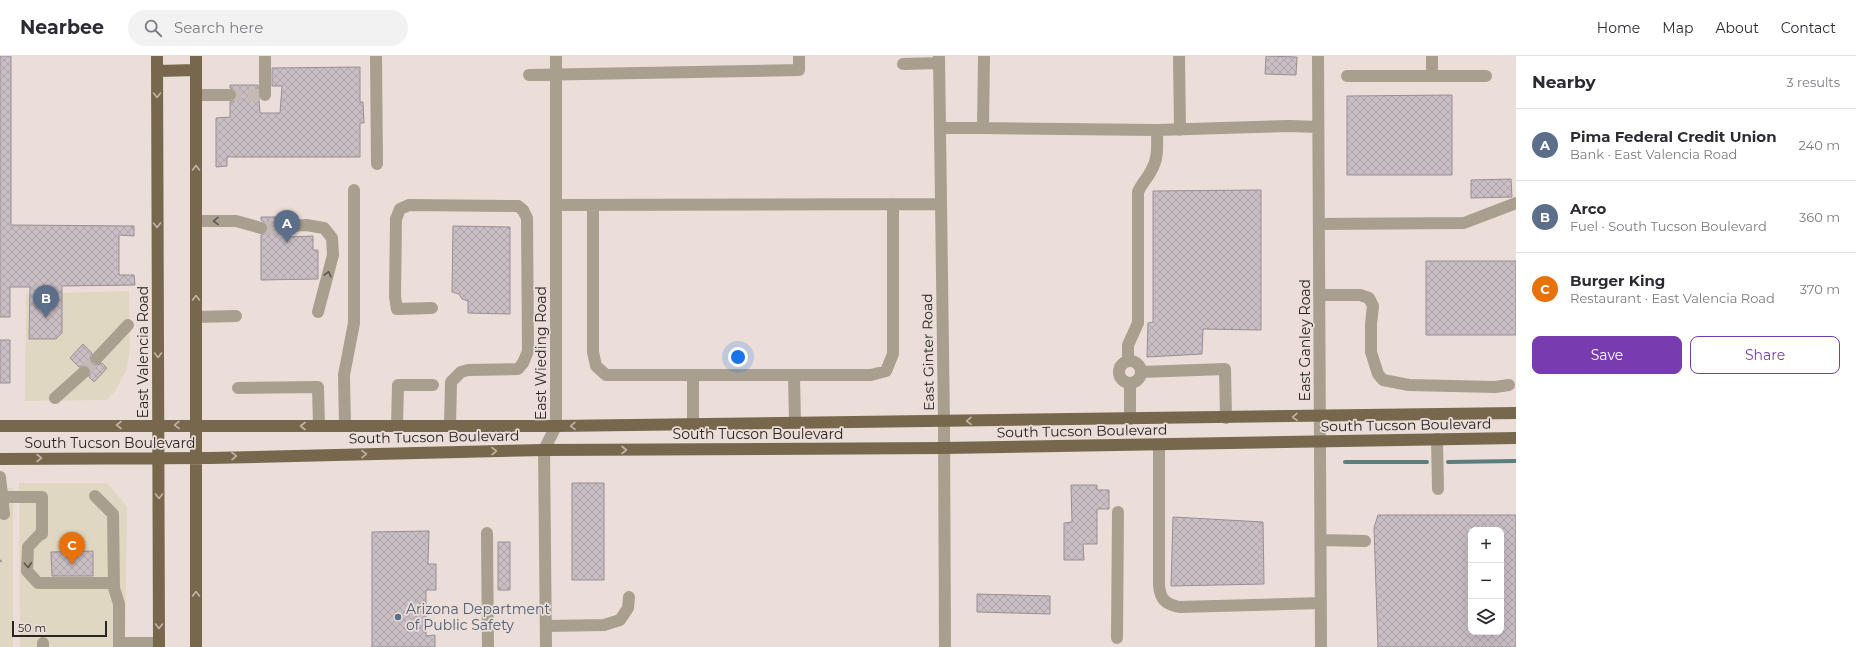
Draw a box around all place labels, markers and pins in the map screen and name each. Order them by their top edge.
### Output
pin: A [274,210,300,243]
pin: B [33,285,59,318]
pin: C [59,532,85,565]
place label: Arizona Department of Public Safety [406,600,551,634]
marker: Arizona Department of Public Safety [393,612,403,622]

